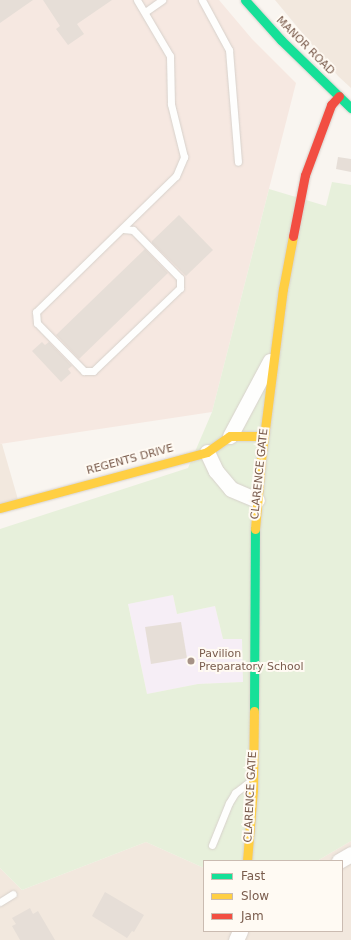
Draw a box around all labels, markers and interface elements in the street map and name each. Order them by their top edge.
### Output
street label: MANOR ROAD [273,14,337,78]
street label: CLARENCE GATE [249,428,271,520]
street label: REGENTS DRIVE [85,442,175,478]
place label: Pavilion Preparatory School [199,648,304,674]
marker: Pavilion Preparatory School [186,656,196,666]
street label: CLARENCE GATE [242,751,260,843]
legend [203,860,343,932]
text: Fast [241,869,265,883]
text: Slow [241,889,269,903]
text: Jam [241,909,264,923]

